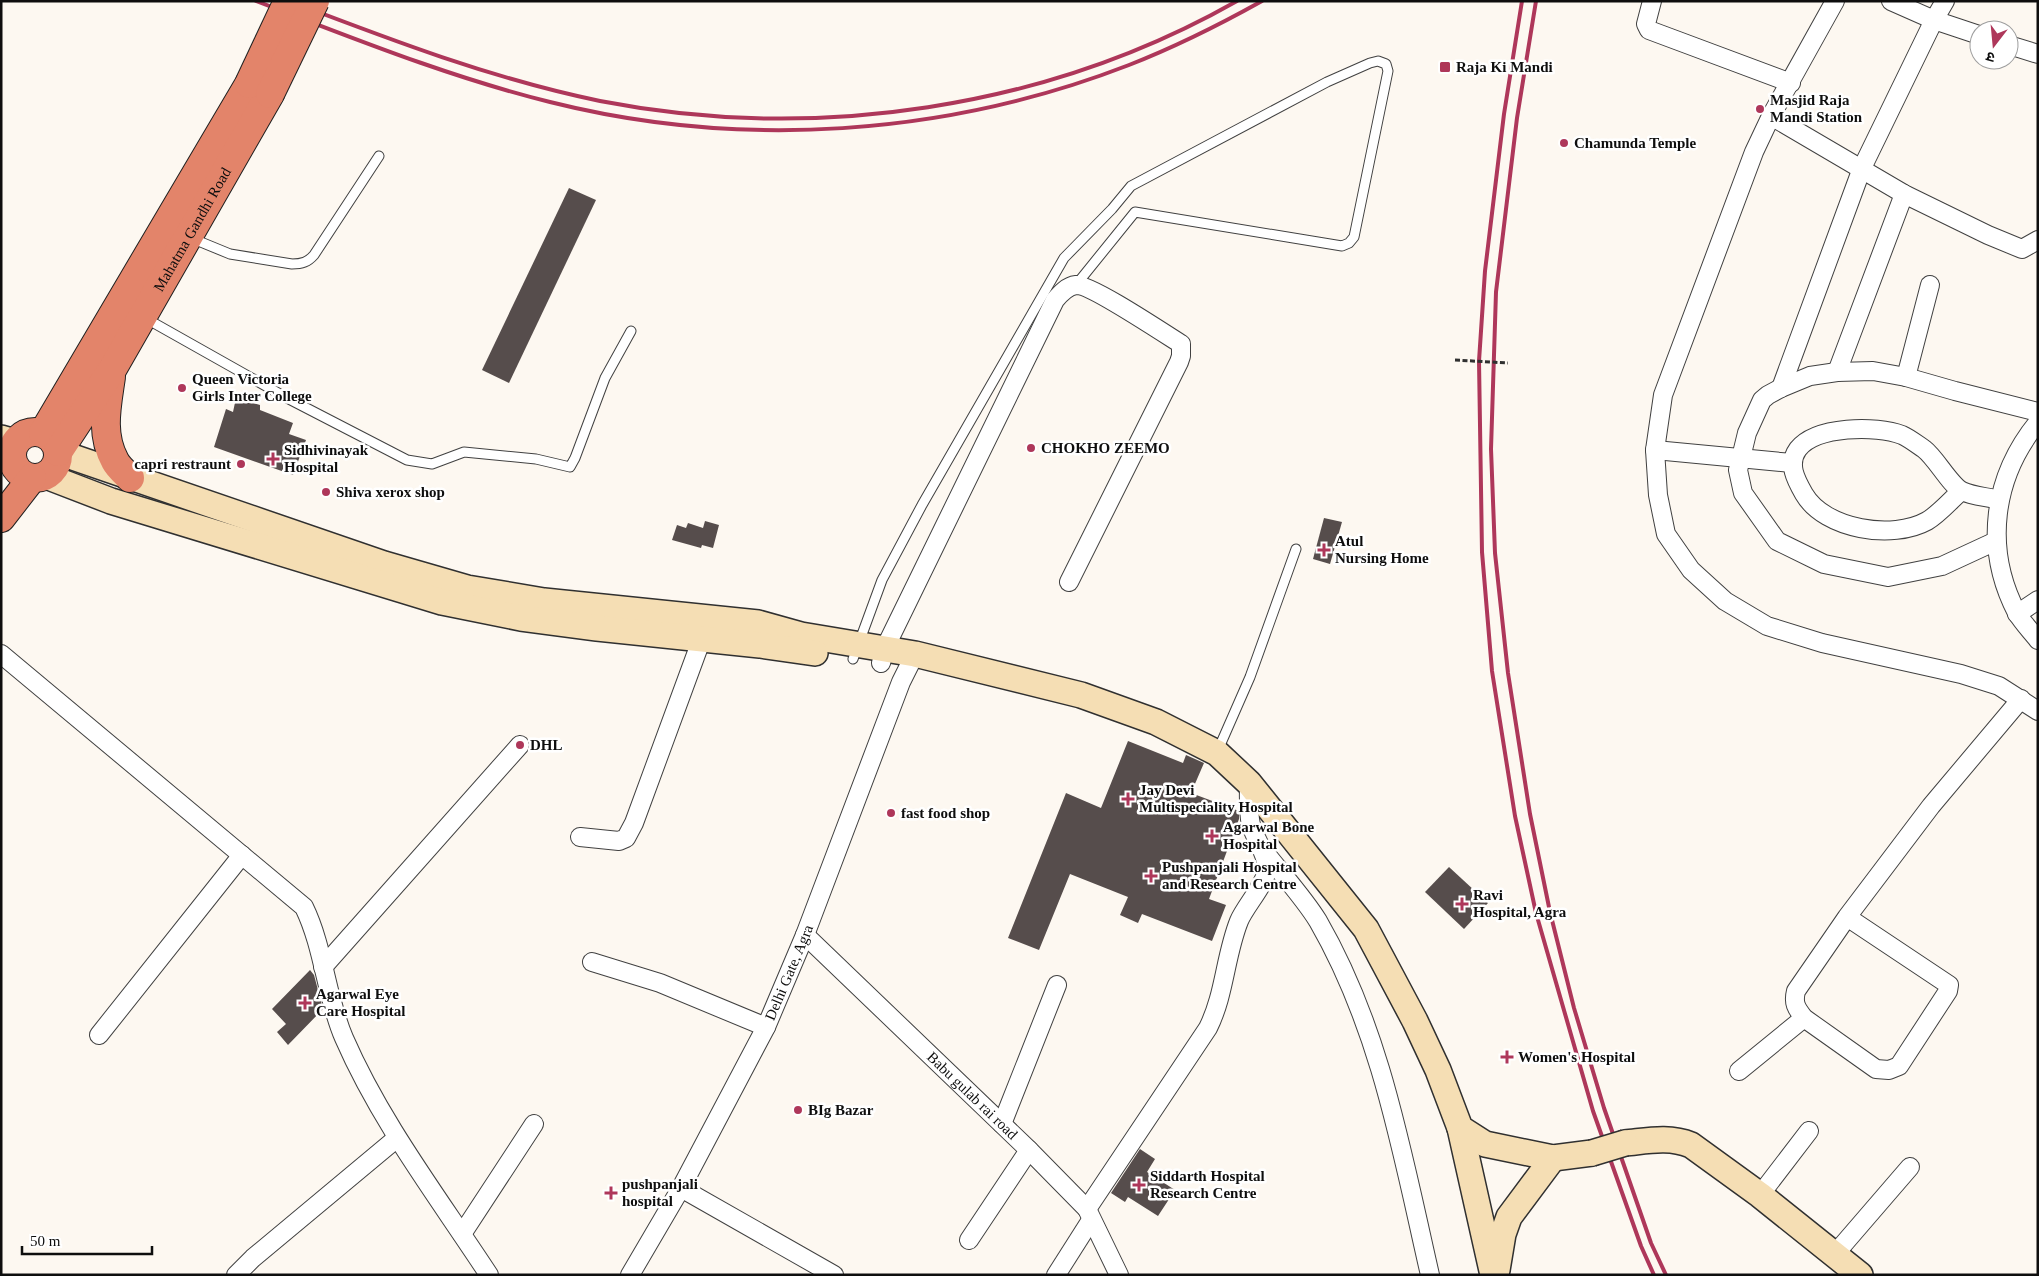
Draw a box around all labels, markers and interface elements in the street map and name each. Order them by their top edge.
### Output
north arrow [1969,20,2019,70]
text: उ [1984,48,1997,65]
place label: Raja Ki Mandi [1456,59,1553,75]
marker: Raja Ki Mandi [1438,60,1452,74]
place label: Masjid Raja Mandi Station [1770,92,1863,125]
marker: Masjid Raja Mandi Station [1754,103,1766,115]
place label: Chamunda Temple [1574,135,1696,151]
marker: Chamunda Temple [1558,137,1570,149]
street label: Mahatma Gandhi Road [151,164,234,294]
place label: Queen Victoria Girls Inter College [192,371,312,404]
marker: Queen Victoria Girls Inter College [176,382,188,394]
place label: CHOKHO ZEEMO [1041,440,1170,456]
place label: Sidhivinayak Hospital [284,442,369,475]
marker: CHOKHO ZEEMO [1025,442,1037,454]
marker: Sidhivinayak Hospital [266,452,280,466]
place label: capri restraunt [134,456,231,472]
marker: capri restraunt [235,458,247,470]
place label: Shiva xerox shop [336,484,445,500]
marker: Shiva xerox shop [320,486,332,498]
place label: Atul Nursing Home [1335,533,1429,566]
marker: Atul Nursing Home [1317,543,1331,557]
place label: DHL [530,737,563,753]
marker: DHL [514,739,526,751]
place label: Jay Devi Multispeciality Hospital [1139,782,1293,815]
marker: Jay Devi Multispeciality Hospital [1121,792,1135,806]
place label: fast food shop [901,805,990,821]
marker: fast food shop [885,807,897,819]
place label: Agarwal Bone Hospital [1223,819,1315,852]
marker: Agarwal Bone Hospital [1205,829,1219,843]
place label: Pushpanjali Hospital and Research Centre [1162,859,1297,892]
marker: Pushpanjali Hospital and Research Centre [1144,869,1158,883]
place label: Ravi Hospital, Agra [1473,887,1567,920]
marker: Ravi Hospital, Agra [1455,897,1469,911]
street label: Delhi Gate, Agra [762,922,816,1023]
place label: Agarwal Eye Care Hospital [316,986,405,1019]
marker: Agarwal Eye Care Hospital [298,996,312,1010]
street label: Babu gulab rai road [924,1049,1021,1143]
place label: Women's Hospital [1518,1049,1635,1065]
marker: Women's Hospital [1500,1050,1514,1064]
place label: BIg Bazar [808,1102,874,1118]
marker: BIg Bazar [792,1104,804,1116]
place label: Siddarth Hospital Research Centre [1150,1168,1265,1201]
place label: pushpanjali hospital [622,1176,698,1209]
marker: Siddarth Hospital Research Centre [1132,1178,1146,1192]
marker: pushpanjali hospital [604,1186,618,1200]
scale bar [22,1224,152,1256]
text: 50 m [30,1233,61,1249]

